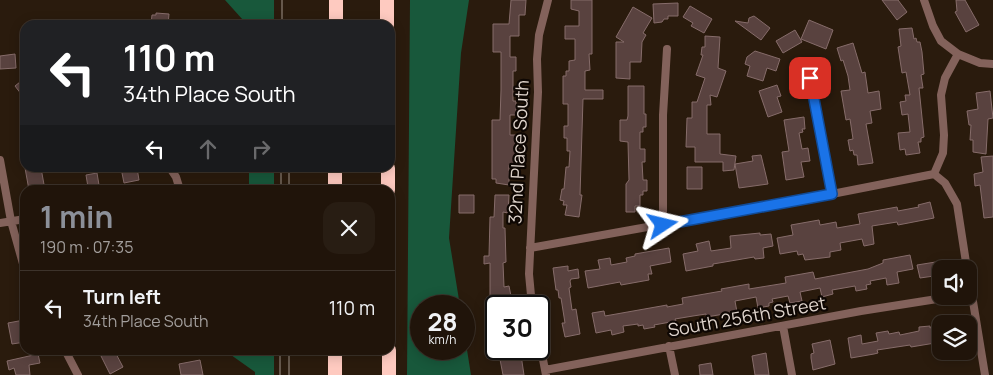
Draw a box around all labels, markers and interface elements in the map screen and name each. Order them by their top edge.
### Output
text: 110 m [123,34,215,82]
icon: left [40,40,105,105]
pin [789,57,831,99]
icon: arrive [796,64,824,92]
text: 34th Place South [123,79,296,109]
street label: 32nd Place South [502,79,534,225]
icon: left [141,135,169,163]
icon: ahead [194,135,222,163]
icon: right [247,135,275,163]
text: 1 min [40,196,113,237]
position arrow [636,198,688,250]
button: close [323,202,375,254]
text: 190 m · 07:35 [40,236,133,258]
map controls [932,260,977,360]
button: sound [932,260,977,305]
text: Turn left [83,284,161,310]
street label: South 256th Street [666,290,828,342]
icon: left [40,294,68,322]
text: 110 m [329,295,375,321]
speed limit sign: 30 [485,295,550,360]
text: 28 [427,304,458,339]
text: 34th Place South [83,310,209,332]
button: layers [932,315,977,360]
text: km/h [429,331,456,348]

